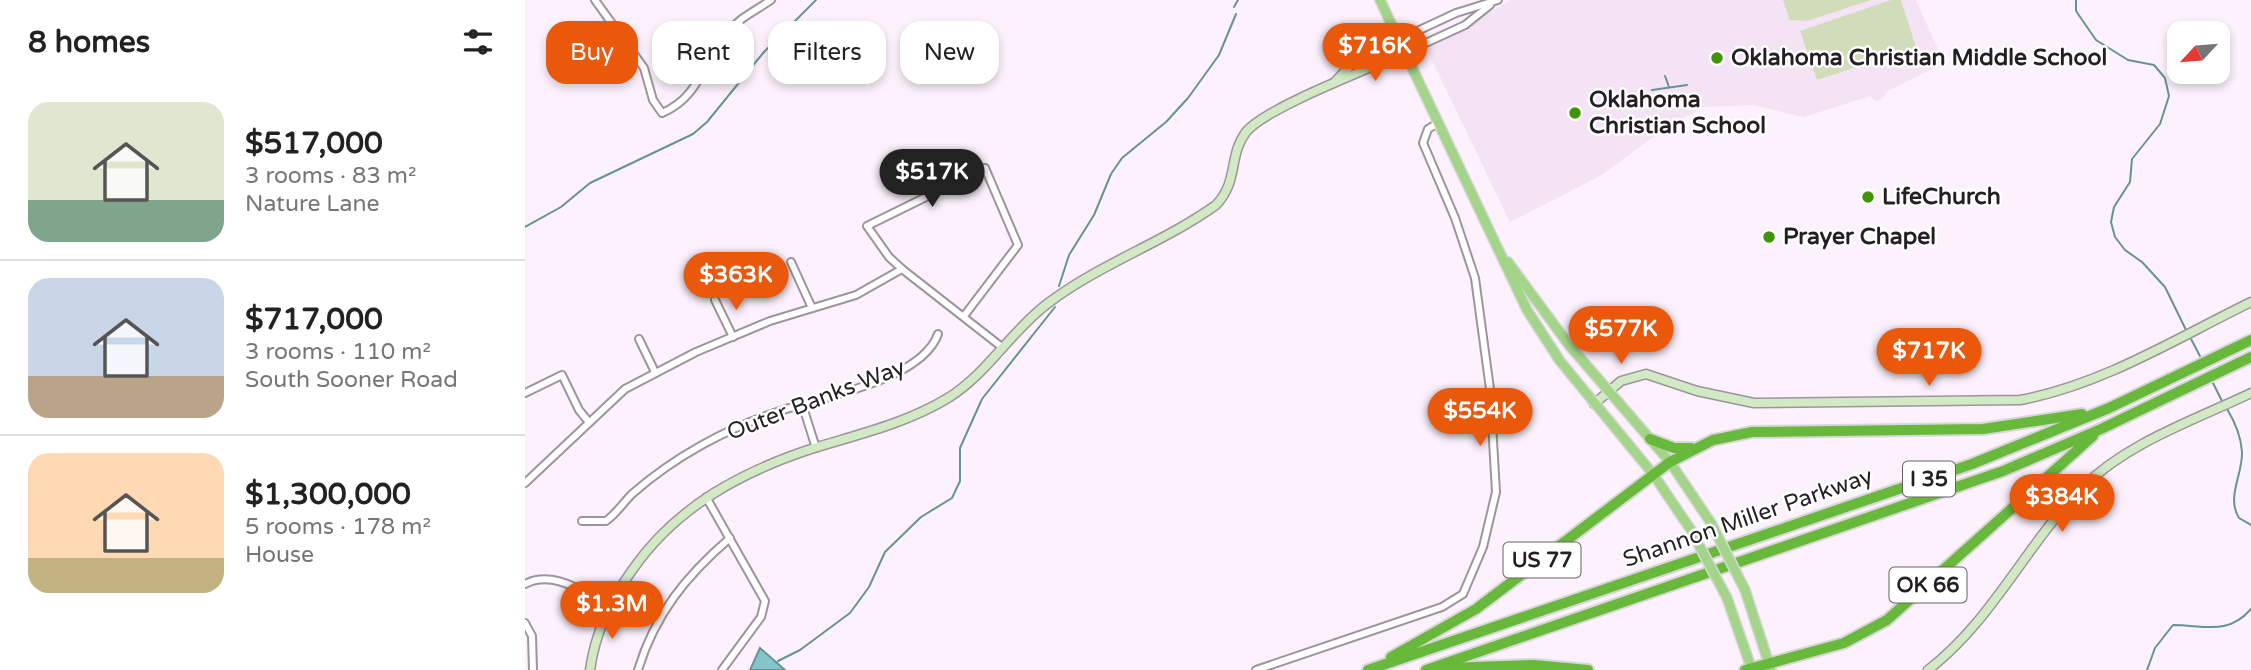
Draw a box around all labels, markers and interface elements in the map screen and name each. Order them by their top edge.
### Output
chip: Buy [546,21,638,84]
chip: Rent [652,21,754,84]
chip: Filters [768,21,886,84]
chip: New [900,21,999,84]
north arrow [2167,21,2229,84]
map controls [2167,21,2230,84]
icon: filters [459,23,497,61]
text: 8 homes [28,24,150,61]
pin: $716K [1326,24,1424,83]
text: $716K [1339,32,1411,60]
place label: Oklahoma Christian Middle School [1731,44,2107,72]
marker: Oklahoma Christian Middle School [1709,50,1725,66]
place label: Oklahoma Christian School [1589,86,1766,140]
marker: Oklahoma Christian School [1567,105,1583,121]
text: $517,000 [245,125,383,162]
icon: home [84,130,168,214]
pin: $517K [883,150,981,209]
text: $517K [896,158,968,186]
text: 3 rooms · 83 m² [245,162,416,190]
place label: LifeChurch [1882,183,2001,211]
marker: LifeChurch [1860,189,1876,205]
text: Nature Lane [245,190,380,218]
place label: Prayer Chapel [1783,223,1936,251]
marker: Prayer Chapel [1761,229,1777,245]
pin: $363K [687,252,785,312]
text: $363K [700,261,772,289]
text: $717,000 [245,301,383,338]
icon: home [84,306,168,390]
pin: $577K [1572,306,1670,366]
text: $577K [1585,315,1657,343]
pin: $717K [1880,328,1978,388]
text: $717K [1893,337,1965,365]
text: 3 rooms · 110 m² [245,338,431,366]
street label: Outer Banks Way [723,353,909,447]
text: South Sooner Road [245,366,458,394]
pin: $554K [1431,388,1529,448]
text: $554K [1444,397,1516,425]
street label: Shannon Miller Parkway [1620,462,1876,574]
road number: I 35 [1903,462,1955,496]
pin: $384K [2013,475,2111,534]
text: $1,300,000 [245,476,411,513]
icon: home [84,481,168,565]
text: $384K [2026,483,2098,511]
text: 5 rooms · 178 m² [245,513,431,541]
text: House [245,541,314,569]
road number: US 77 [1503,542,1581,578]
road number: OK 66 [1889,568,1967,602]
pin: $1.3M [563,582,661,641]
text: $1.3M [576,590,648,618]

